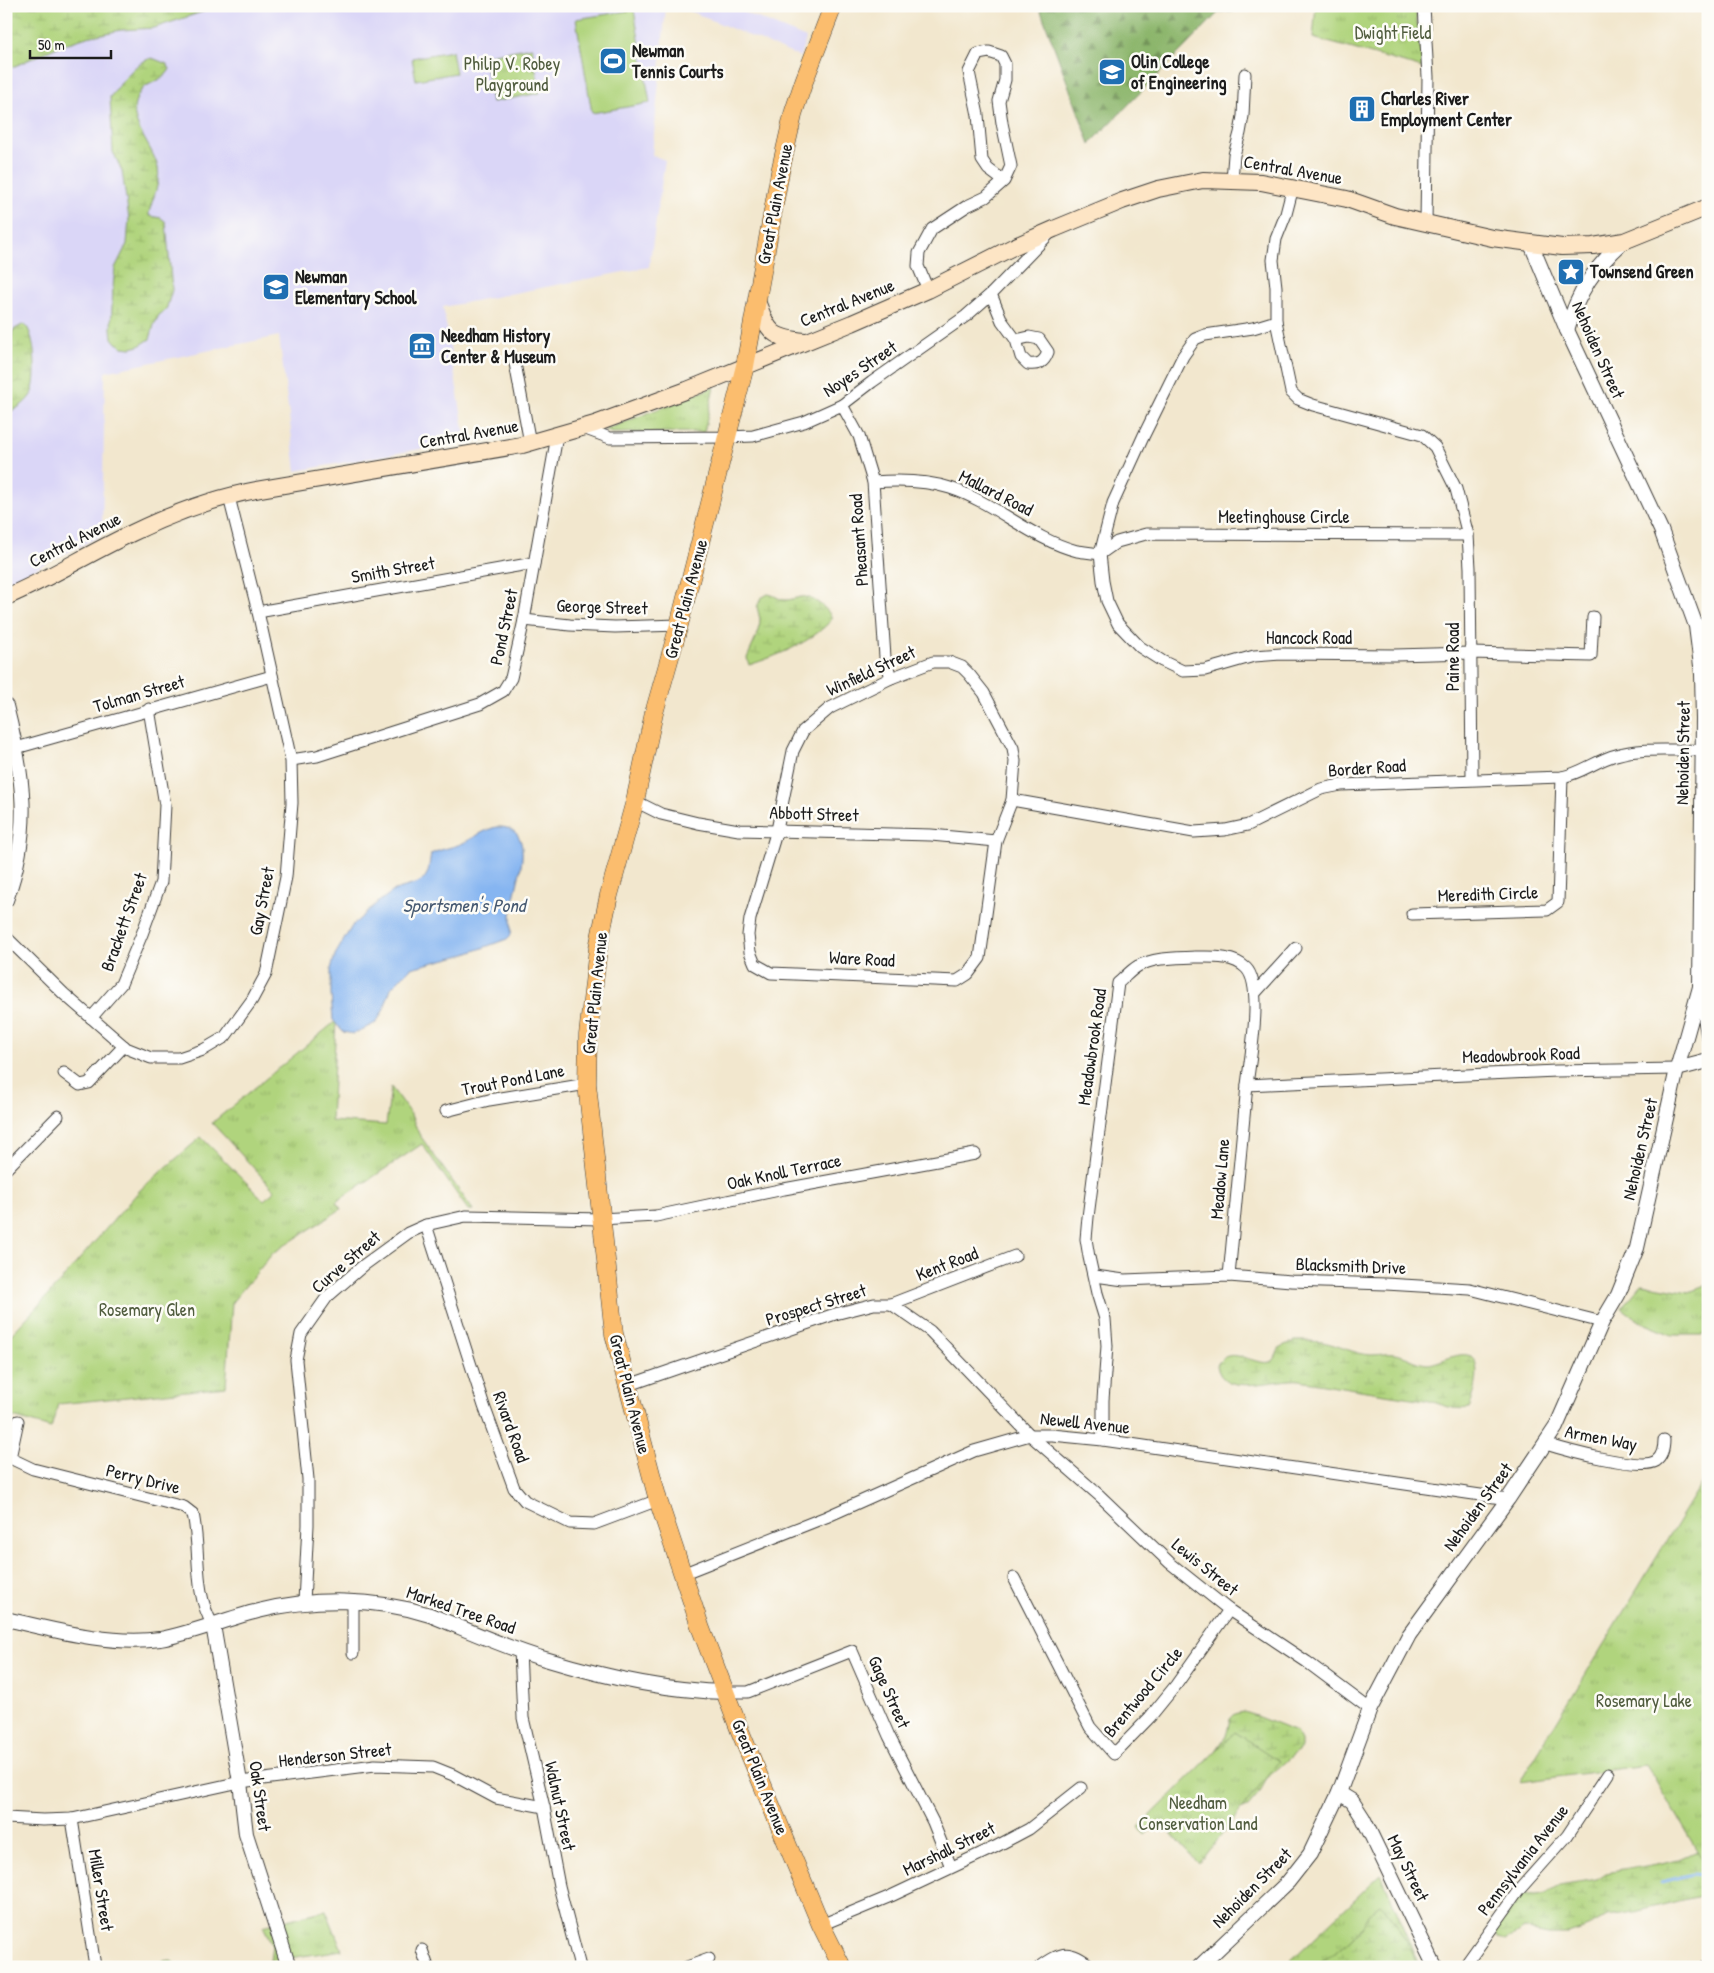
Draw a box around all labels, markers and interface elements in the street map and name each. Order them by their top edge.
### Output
park label: Dwight Field [1355,20,1431,45]
scale bar [30,28,111,60]
text: 50 m [38,34,65,55]
place label: Newman Tennis Courts [631,38,723,84]
sports icon: Newman Tennis Courts [598,46,628,76]
place label: Olin College of Engineering [1131,49,1227,96]
park label: Philip V. Robey Playground [464,51,561,97]
school or university icon: Olin College of Engineering [1097,57,1127,87]
place label: Charles River Employment Center [1381,86,1512,133]
building icon: Charles River Employment Center [1347,94,1377,124]
street label: Great Plain Avenue [751,141,798,266]
street label: Central Avenue [1242,149,1344,190]
place icon: Townsend Green [1556,257,1586,287]
place label: Townsend Green [1589,259,1694,284]
place label: Newman Elementary School [295,264,418,311]
school or university icon: Newman Elementary School [261,272,291,302]
street label: Central Avenue [796,272,898,333]
street label: Nehoiden Street [1566,297,1631,403]
place label: Needham History Center & Museum [441,323,556,369]
museum icon: Needham History Center & Museum [407,331,437,361]
street label: Noyes Street [818,334,902,403]
street label: Central Avenue [418,413,520,454]
street label: Mallard Road [955,463,1038,522]
street label: Pheasant Road [843,493,874,587]
street label: Meetinghouse Circle [1218,504,1350,529]
street label: Central Avenue [25,506,125,573]
street label: Great Plain Avenue [658,536,713,661]
street label: Smith Street [349,550,437,589]
street label: Pond Street [483,586,524,667]
street label: George Street [556,592,649,621]
street label: Paine Road [1440,623,1465,691]
street label: Hancock Road [1266,625,1352,650]
street label: Winfield Street [822,639,920,702]
street label: Tolman Street [90,668,188,718]
street label: Nehoiden Street [1669,700,1696,805]
street label: Border Road [1327,752,1407,783]
street label: Abbott Street [769,799,860,828]
street label: Gay Street [243,864,281,937]
street label: Brackett Street [94,868,153,975]
street label: Meredith Circle [1437,879,1539,908]
water label: Sportsmen's Pond [403,892,528,918]
street label: Great Plain Avenue [576,931,613,1055]
street label: Ware Road [828,944,896,973]
street label: Meadowbrook Road [1071,987,1112,1107]
street label: Meadowbrook Road [1462,1040,1580,1069]
street label: Trout Pond Lane [459,1057,567,1102]
street label: Nehoiden Street [1616,1095,1664,1202]
street label: Meadow Lane [1204,1138,1235,1220]
street label: Oak Knoll Terrace [725,1147,843,1196]
street label: Curve Street [306,1224,386,1299]
street label: Kent Road [912,1240,981,1287]
street label: Blacksmith Drive [1295,1251,1407,1280]
street label: Prospect Street [763,1277,870,1332]
park label: Rosemary Glen [99,1297,195,1322]
street label: Great Plain Avenue [604,1331,657,1456]
street label: Rivard Road [487,1388,536,1466]
street label: Newell Avenue [1039,1405,1131,1440]
street label: Armen Way [1563,1418,1640,1457]
street label: Perry Drive [104,1457,183,1500]
street label: Nehoiden Street [1437,1457,1519,1556]
street label: Lewis Street [1167,1532,1245,1602]
street label: Marked Tree Road [403,1579,519,1640]
street label: Brentwood Circle [1097,1641,1188,1742]
street label: Gage Street [862,1652,917,1733]
park label: Rosemary Lake [1596,1688,1692,1713]
street label: Great Plain Avenue [726,1715,795,1838]
street label: Henderson Street [277,1736,393,1773]
street label: Oak Street [243,1759,278,1833]
street label: Walnut Street [539,1759,582,1854]
park label: Needham Conservation Land [1138,1790,1258,1836]
street label: Pennsylvania Avenue [1471,1799,1574,1920]
street label: Marshall Street [898,1815,1000,1882]
street label: May Street [1382,1830,1436,1906]
street label: Nehoiden Street [1206,1841,1298,1933]
street label: Miller Street [83,1847,120,1933]

